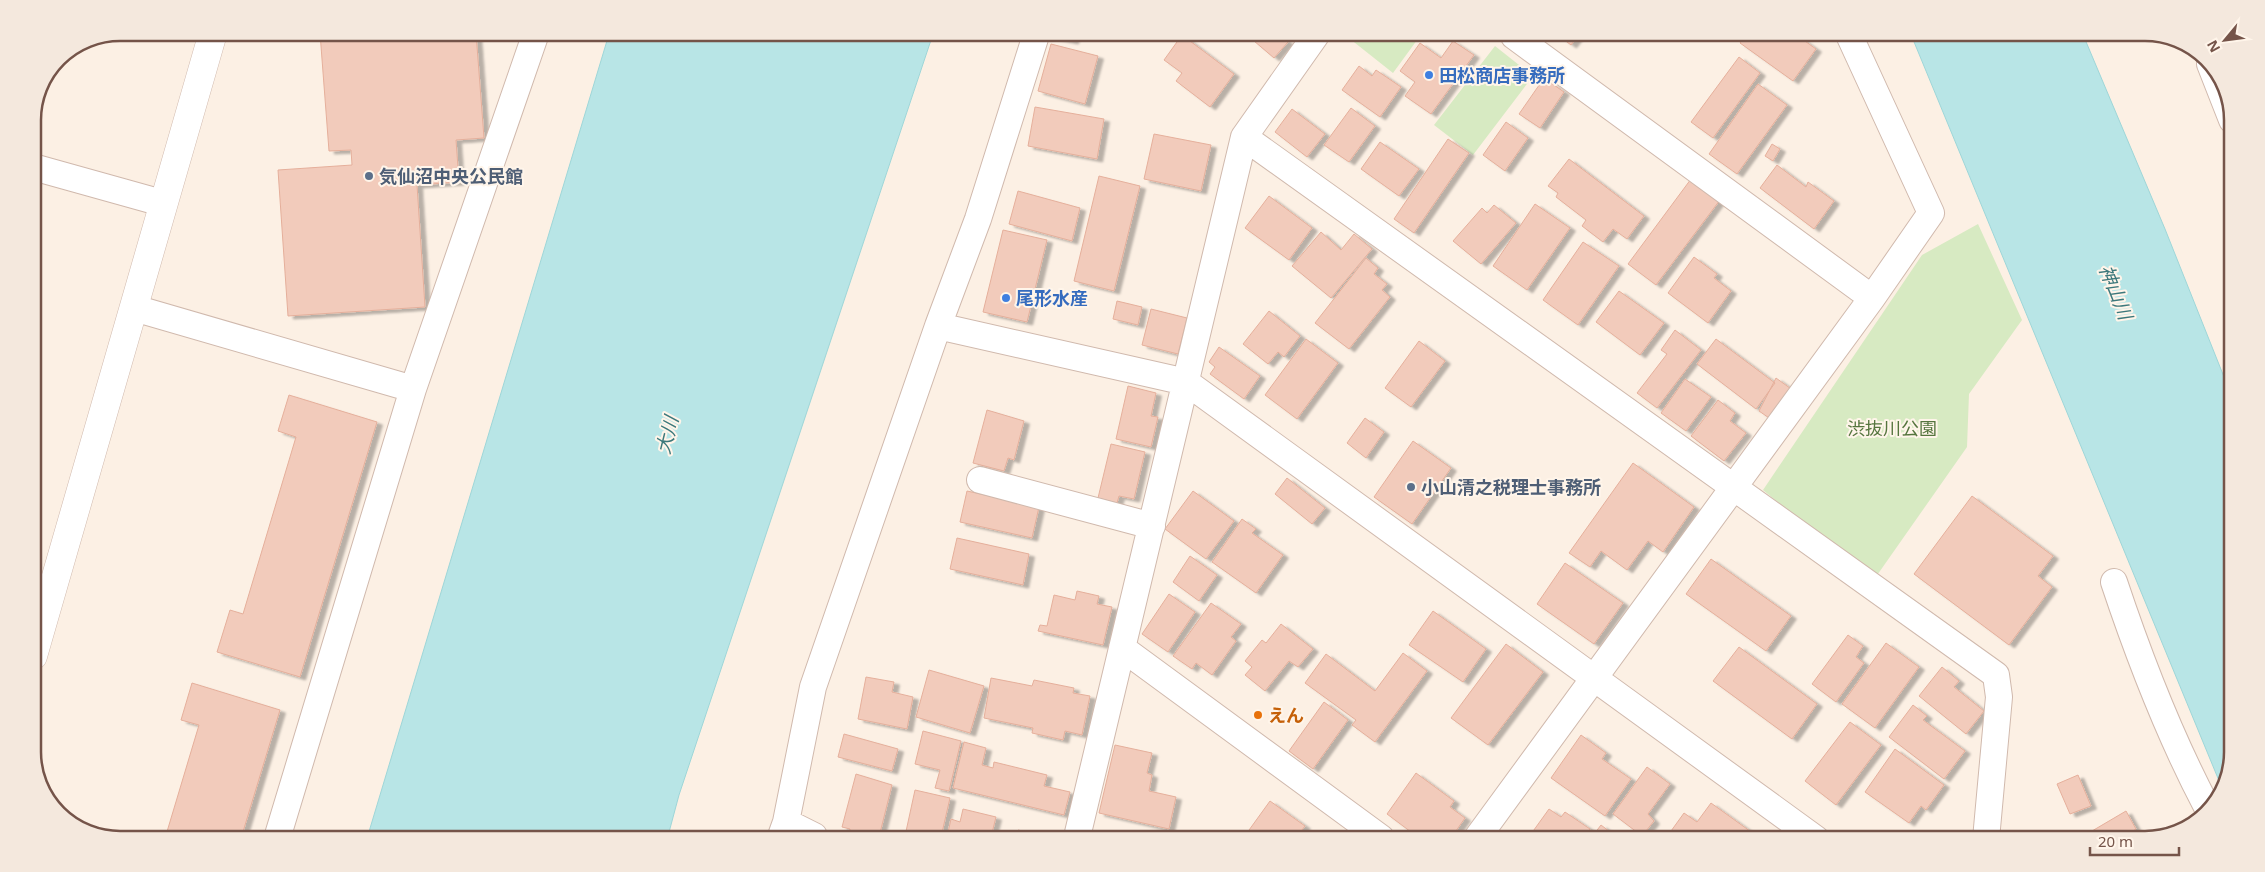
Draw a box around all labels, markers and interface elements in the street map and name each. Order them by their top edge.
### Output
north arrow [2200,15,2250,65]
text: N [2202,37,2224,56]
place label: 田松商店事務所 [1439,63,1565,87]
marker: 田松商店事務所 [1423,69,1435,81]
place label: 気仙沼中央公民館 [379,164,523,188]
marker: 気仙沼中央公民館 [363,170,375,182]
water label: 神山川 [2093,261,2139,325]
place label: 尾形水産 [1016,286,1088,310]
marker: 尾形水産 [1000,292,1012,304]
water label: 大川 [650,411,685,457]
park label: 渋抜川公園 [1847,416,1937,440]
place label: 小山清之税理士事務所 [1421,475,1601,499]
marker: 小山清之税理士事務所 [1405,481,1417,493]
place label: えん [1268,703,1304,727]
marker: えん [1252,709,1264,721]
scale bar [2090,824,2179,856]
text: 20 m [2098,831,2133,851]

